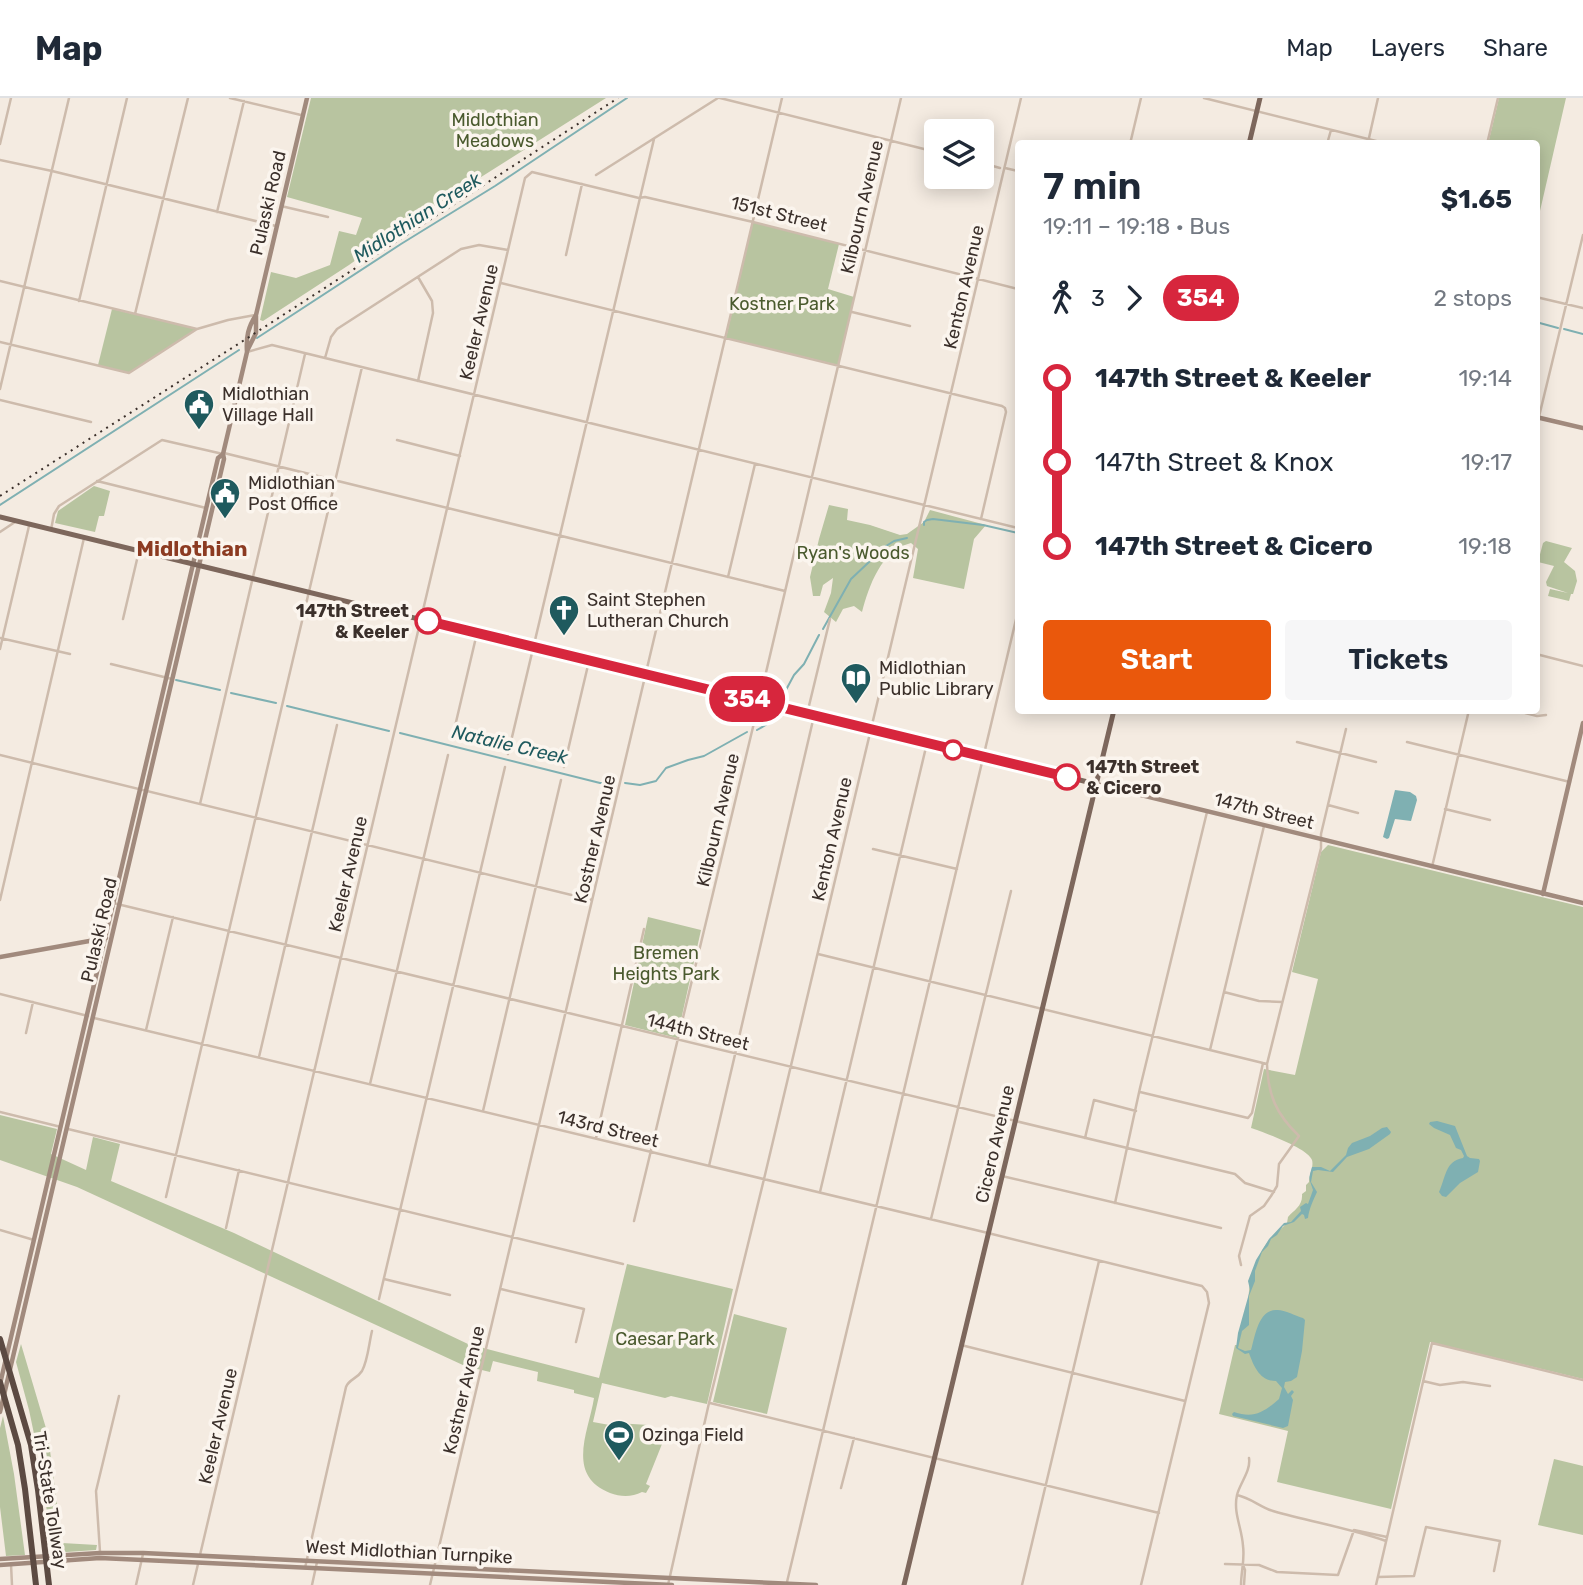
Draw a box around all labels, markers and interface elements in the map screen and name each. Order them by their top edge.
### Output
text: Map [35,29,103,68]
text: Map [1286,34,1333,62]
text: Layers [1371,34,1445,62]
text: Share [1483,34,1548,62]
park label: Midlothian Meadows [451,109,539,152]
map controls [924,119,994,189]
button: layers [924,119,994,189]
street label: Kilbourn Avenue [836,138,888,276]
street label: Pulaski Road [245,149,291,257]
text: 7 min [1043,163,1142,209]
water label: Midlothian Creek [349,167,486,267]
text: $1.65 [1441,184,1512,215]
street label: 151st Street [729,191,829,237]
text: 19:11 – 19:18 · Bus [1043,212,1230,240]
street label: Kenton Avenue [939,223,989,351]
street label: Keeler Avenue [455,262,503,382]
icon: walk [1043,279,1081,317]
icon: forward [1115,279,1153,317]
text: 3 [1091,284,1105,312]
text: 354 [1177,284,1225,312]
text: 2 stops [1434,284,1512,312]
park label: Kostner Park [729,293,836,315]
text: 147th Street & Keeler [1095,363,1371,394]
text: 19:14 [1459,364,1512,392]
place label: Midlothian Village Hall [222,383,314,426]
public building icon: Midlothian Village Hall [182,387,216,431]
text: 147th Street & Knox [1095,447,1333,478]
text: 19:17 [1461,448,1512,476]
place label: Midlothian Post Office [248,472,338,515]
public building icon: Midlothian Post Office [208,476,242,520]
text: 147th Street & Cicero [1095,531,1373,562]
text: 19:18 [1458,532,1512,560]
district label: Midlothian [137,536,247,561]
park label: Ryan's Woods [796,542,910,564]
place label: Saint Stephen Lutheran Church [587,589,729,632]
church icon: Saint Stephen Lutheran Church [547,593,581,637]
place label: 147th Street & Keeler [296,600,409,643]
marker: 147th Street & Keeler [415,608,441,634]
button: Start [1043,620,1271,700]
button: Tickets [1285,620,1512,700]
place label: Midlothian Public Library [879,657,994,700]
library icon: Midlothian Public Library [839,661,873,705]
line badge: 354 [707,676,787,722]
text: 354 [723,685,771,713]
water label: Natalie Creek [450,720,570,769]
unlabelled marker [943,740,963,760]
street label: Kilbourn Avenue [692,751,744,889]
place label: 147th Street & Cicero [1086,756,1199,799]
marker: 147th Street & Cicero [1054,764,1080,790]
street label: Kostner Avenue [570,773,620,905]
street label: Kenton Avenue [807,775,857,903]
street label: 147th Street [1212,788,1316,834]
street label: Keeler Avenue [324,814,372,934]
street label: Pulaski Road [76,876,122,984]
park label: Bremen Heights Park [613,942,720,985]
street label: 144th Street [645,1009,751,1055]
street label: Cicero Avenue [971,1083,1019,1205]
street label: 143rd Street [555,1106,661,1152]
street label: Kostner Avenue [439,1324,489,1456]
park label: Caesar Park [615,1328,715,1350]
street label: Keeler Avenue [194,1366,242,1486]
sports icon: Ozinga Field [602,1418,636,1462]
place label: Ozinga Field [642,1424,744,1446]
street label: Tri-State Tollway [28,1429,72,1571]
street label: West Midlothian Turnpike [305,1536,513,1568]

